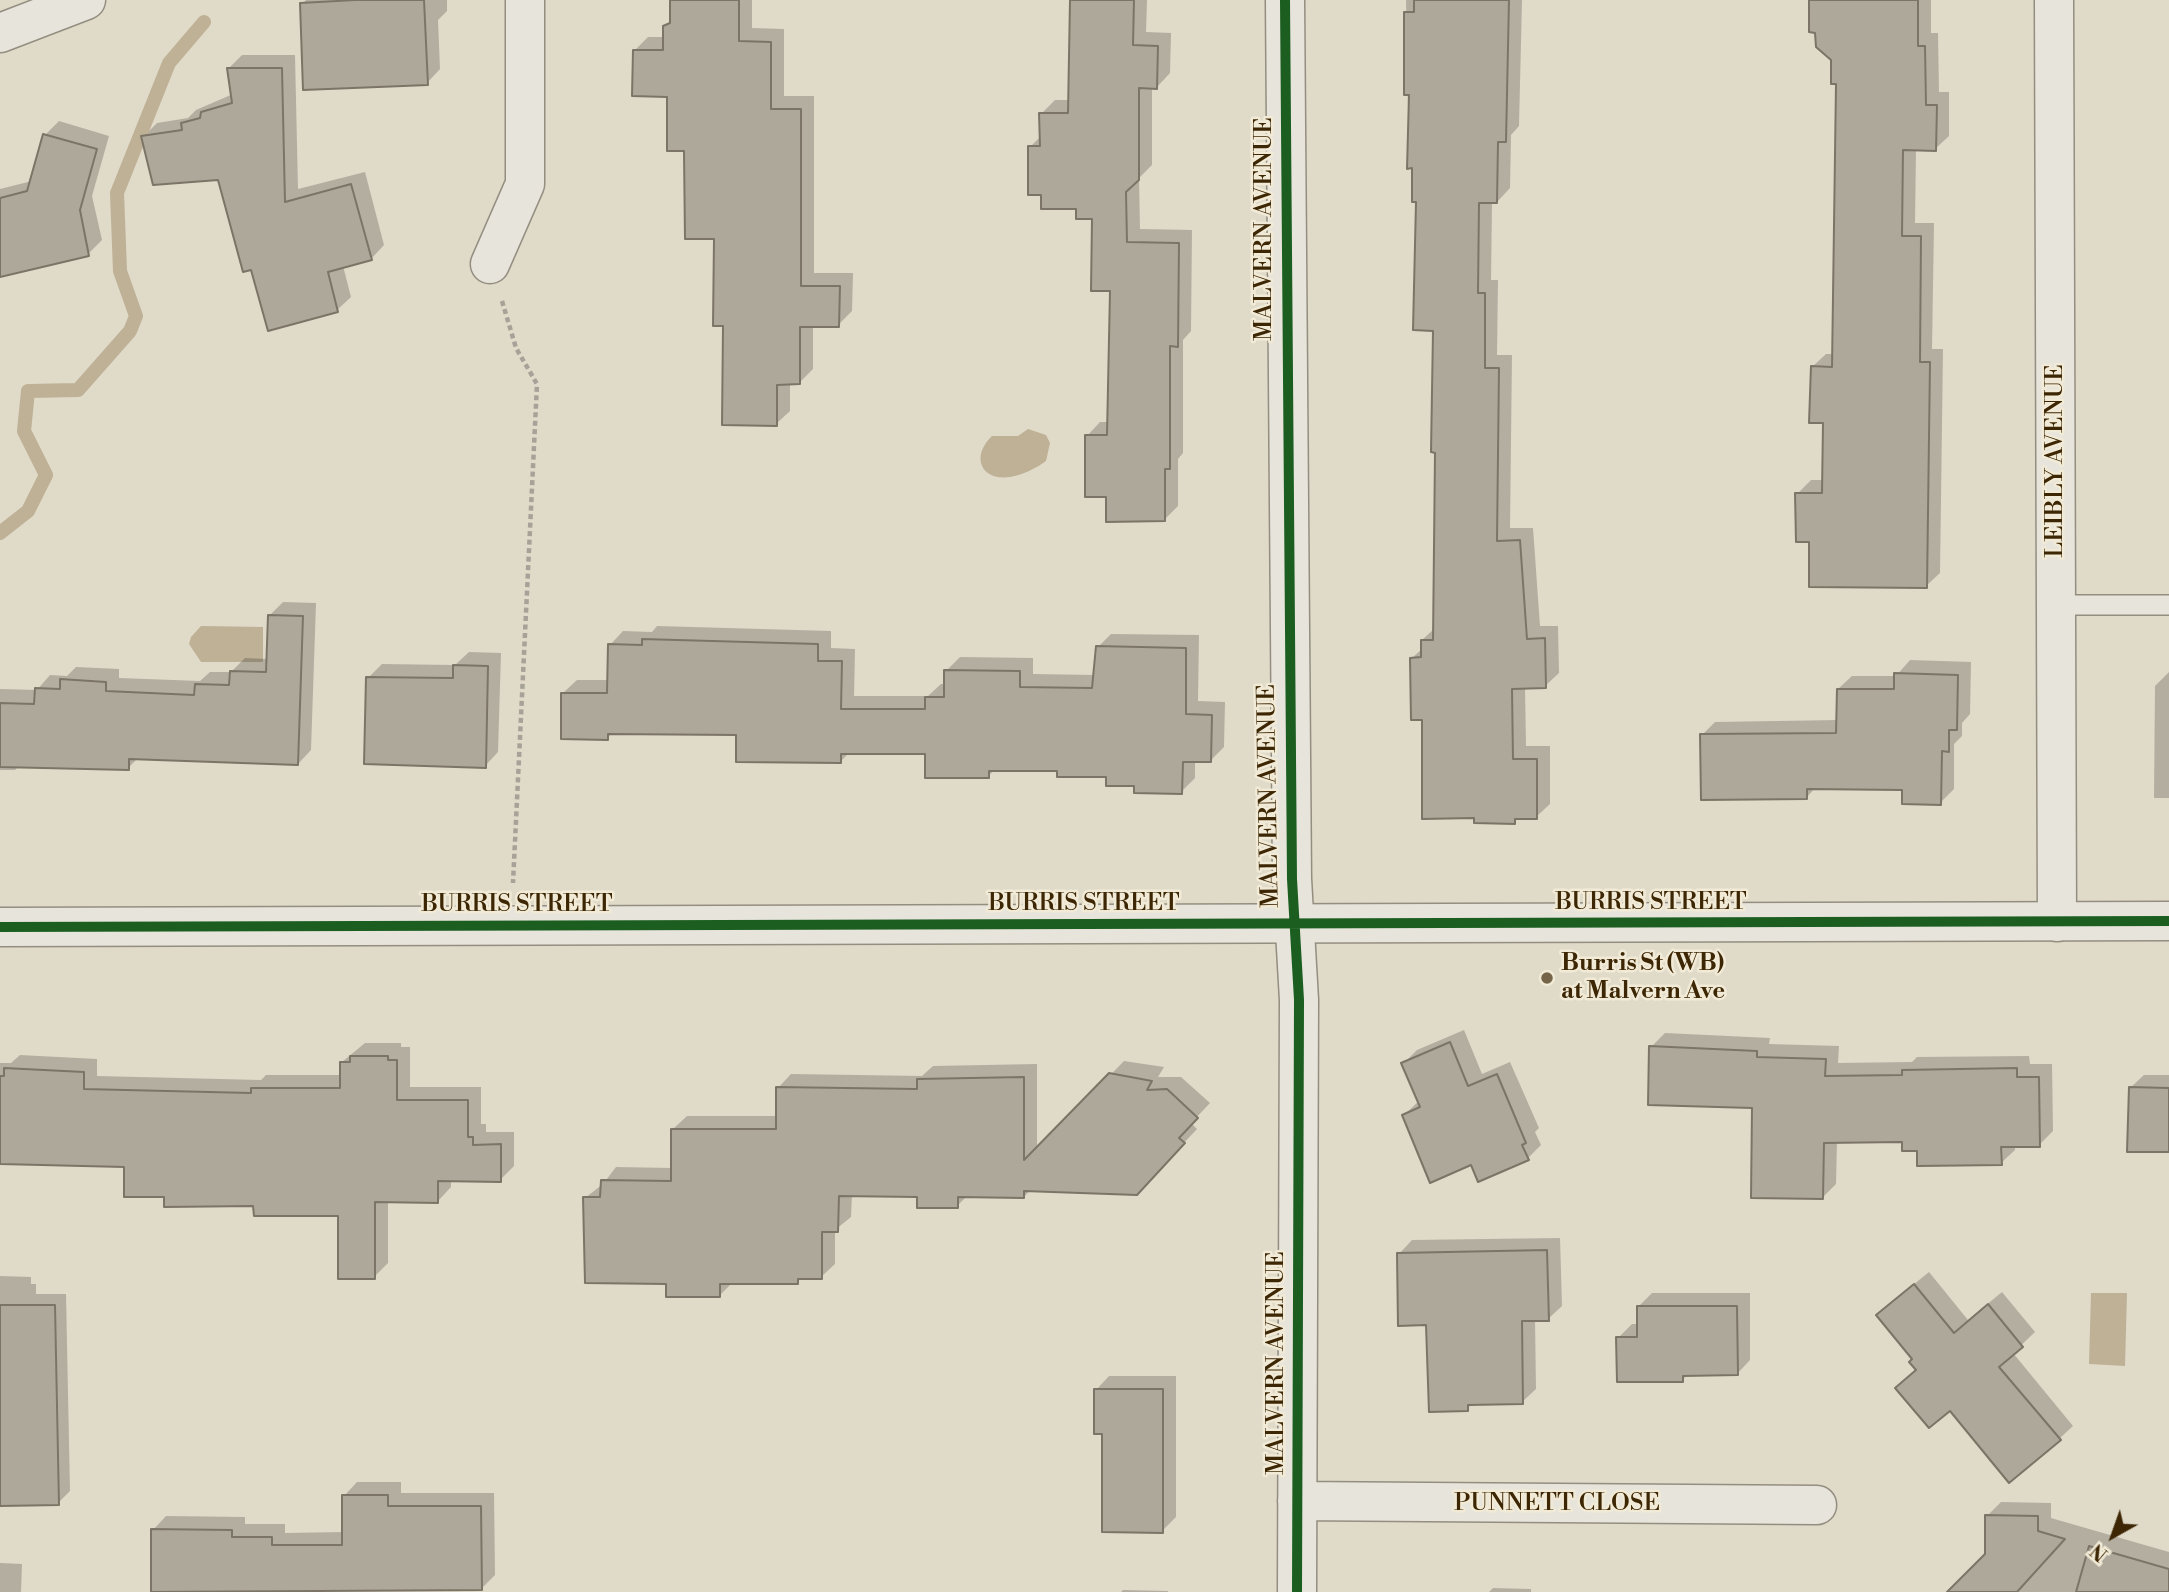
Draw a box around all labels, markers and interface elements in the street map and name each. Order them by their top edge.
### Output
street label: MALVERN AVENUE [1251,117,1279,341]
street label: LEIBLY AVENUE [2042,364,2070,558]
street label: MALVERN AVENUE [1254,684,1286,908]
street label: BURRIS STREET [1555,889,1747,917]
street label: BURRIS STREET [988,890,1180,918]
street label: BURRIS STREET [421,891,613,919]
place label: Burris St (WB) at Malvern Ave [1561,950,1725,1006]
marker: Burris St (WB) at Malvern Ave [1539,970,1555,986]
street label: MALVERN AVENUE [1263,1251,1291,1475]
street label: PUNNETT CLOSE [1454,1490,1660,1518]
north arrow [2078,1501,2148,1571]
text: N [2086,1538,2113,1566]

